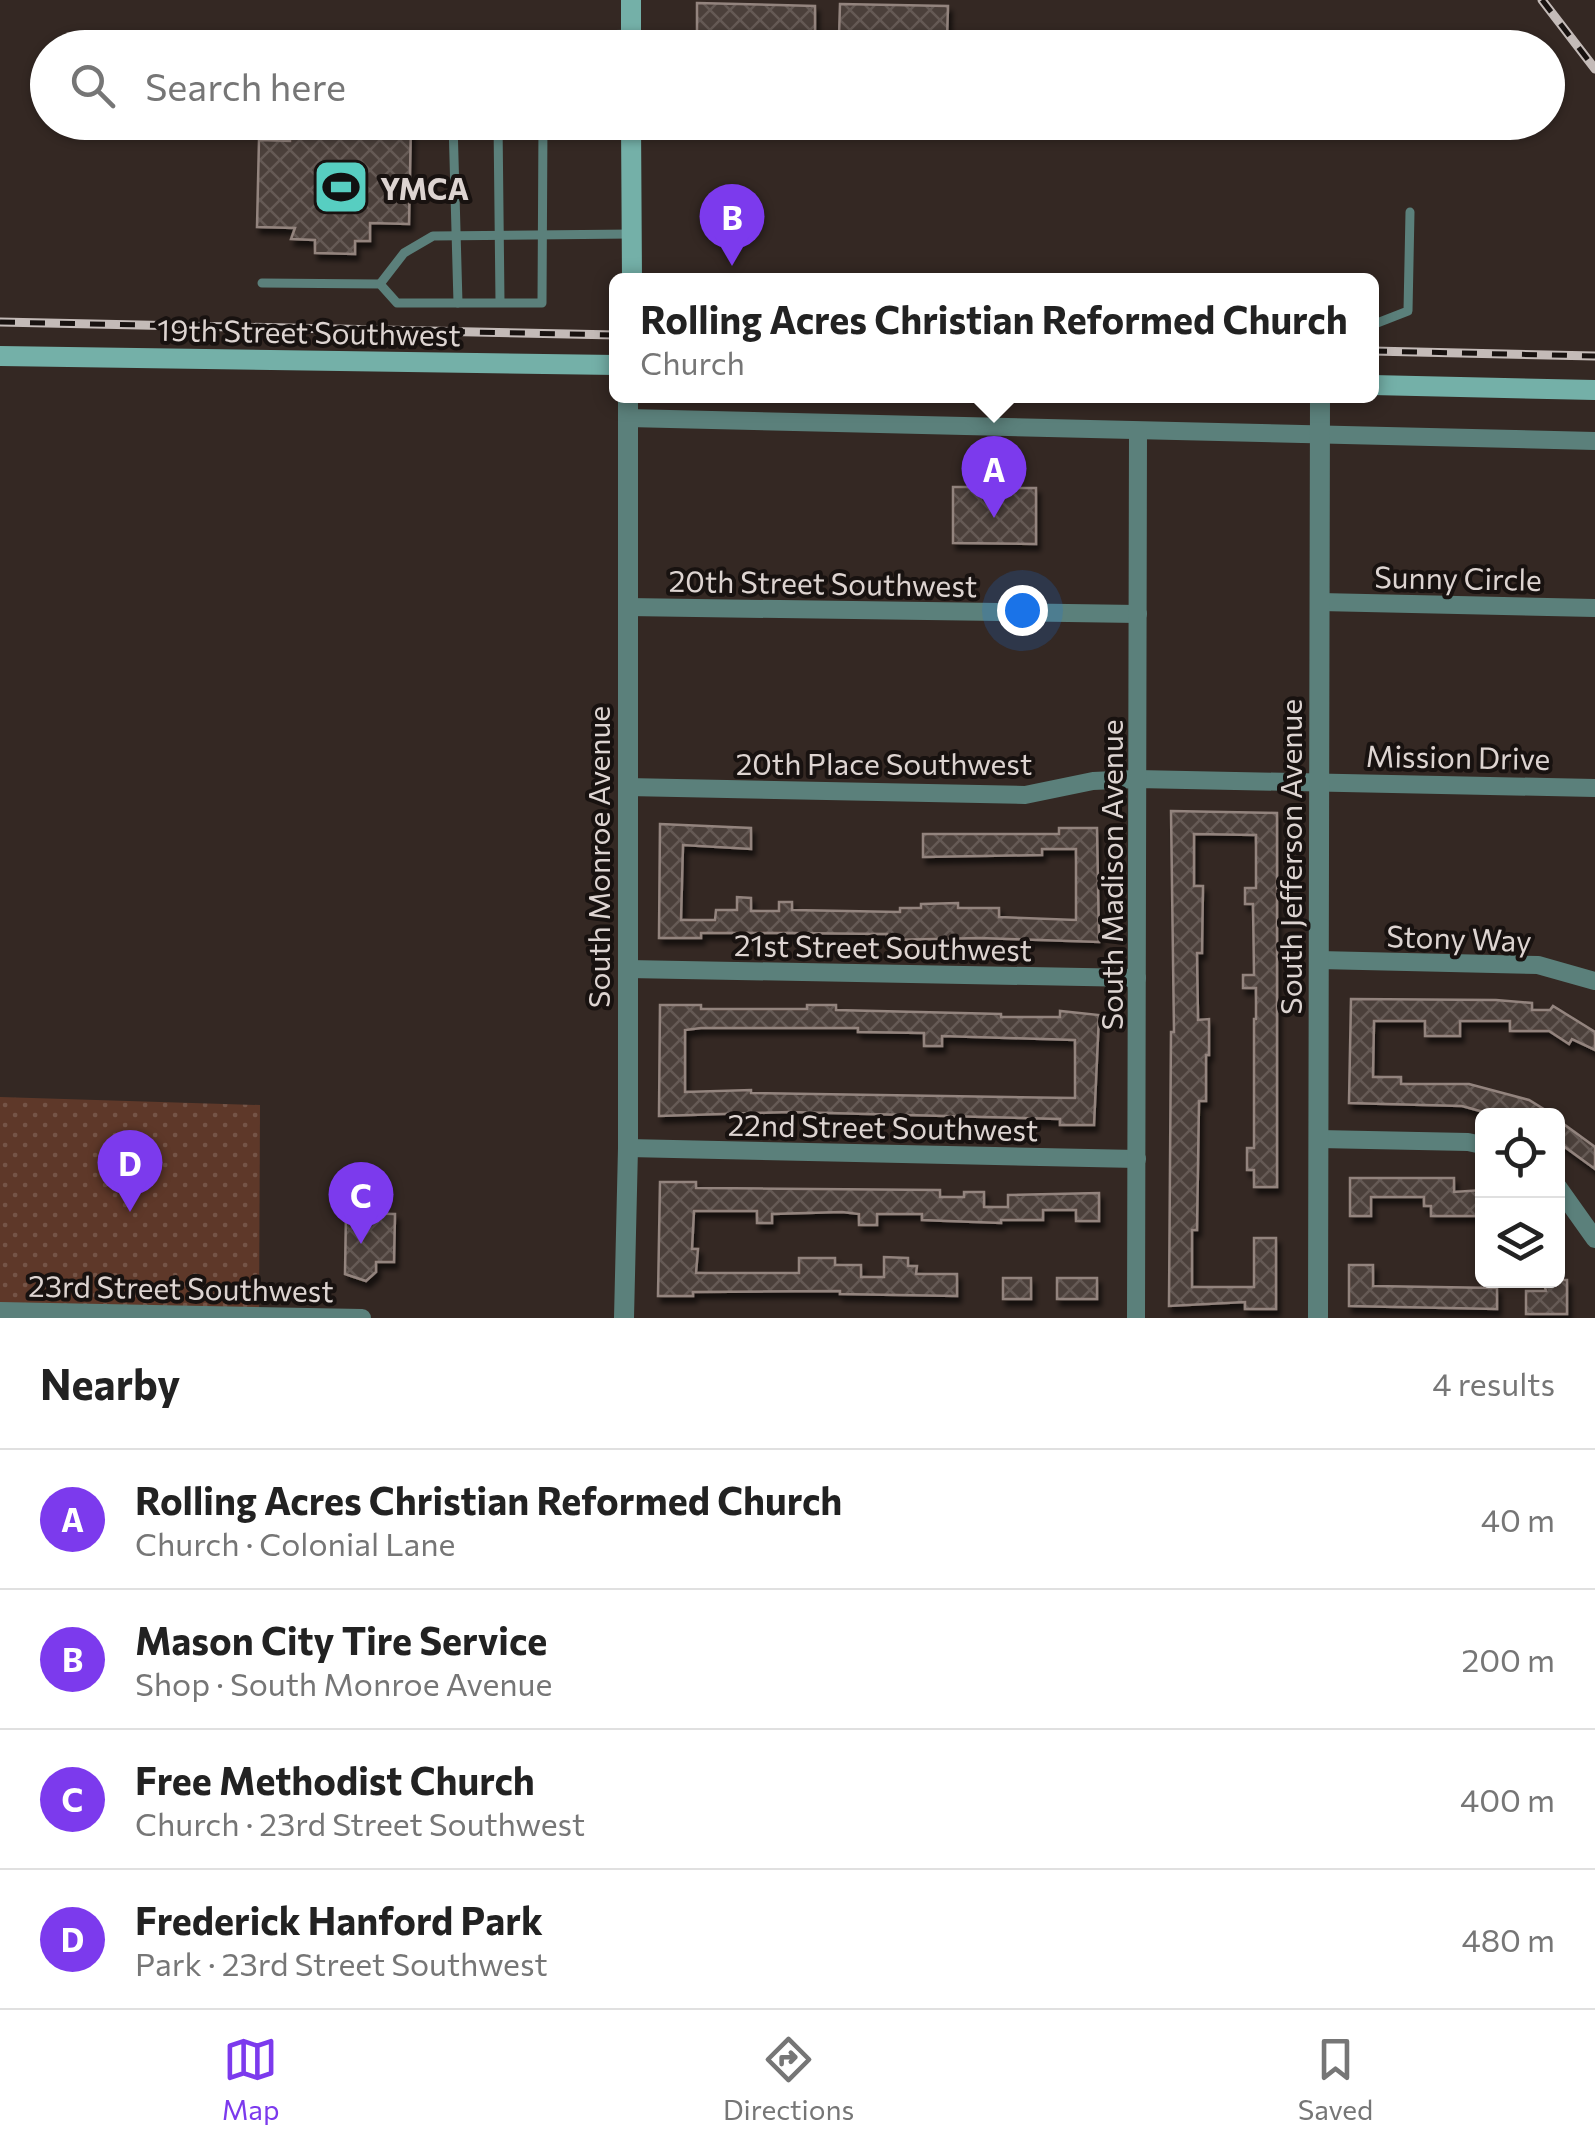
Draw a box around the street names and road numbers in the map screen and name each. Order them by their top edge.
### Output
street label: 19th Street Southwest [157,310,461,352]
street label: Sunny Circle [1374,557,1542,597]
street label: 20th Street Southwest [668,561,978,603]
street label: South Jefferson Avenue [1271,699,1308,1015]
street label: South Monroe Avenue [579,706,616,1008]
street label: South Madison Avenue [1092,719,1129,1031]
street label: Mission Drive [1365,736,1551,776]
street label: 20th Place Southwest [736,744,1032,781]
street label: Stony Way [1386,916,1532,958]
street label: 21st Street Southwest [734,925,1032,967]
street label: 22nd Street Southwest [727,1105,1039,1147]
street label: 23rd Street Southwest [28,1266,334,1308]

